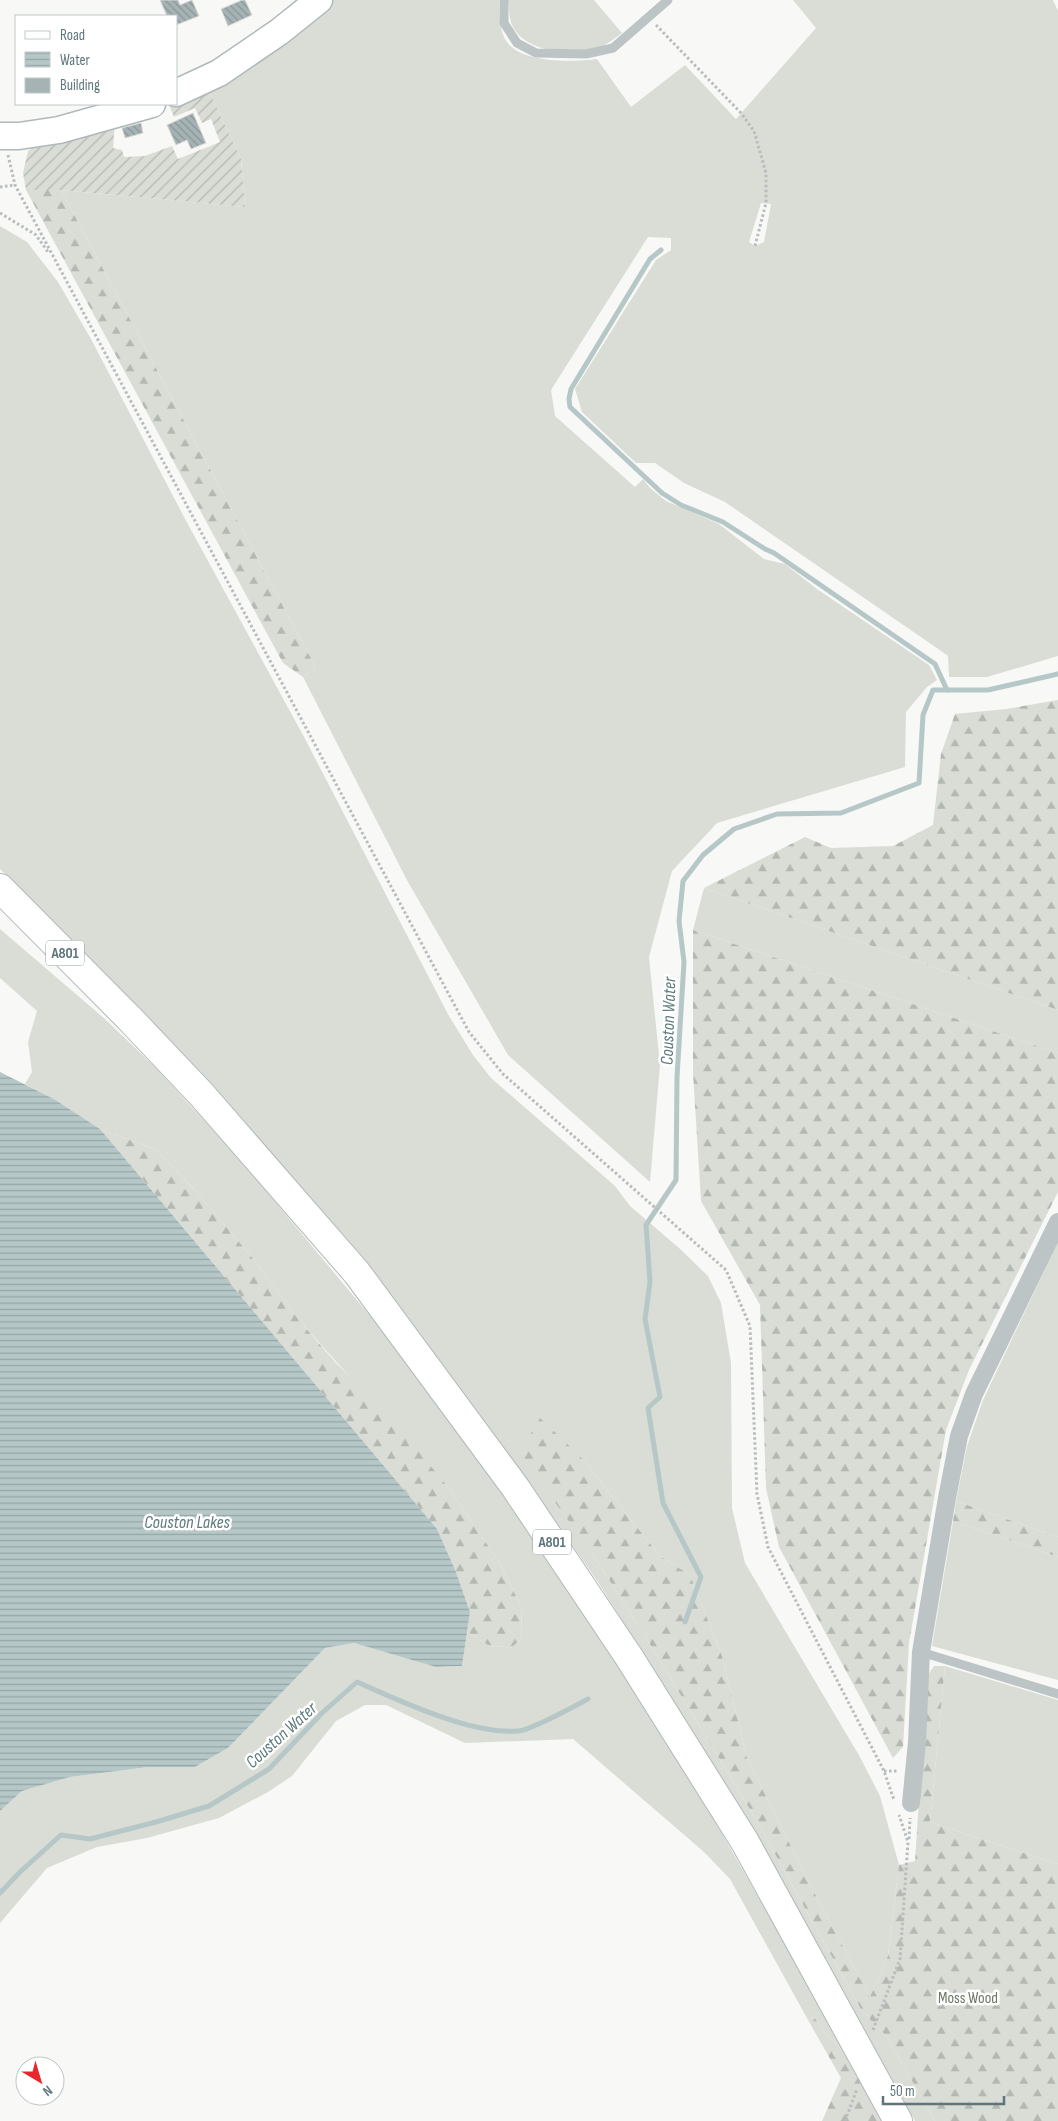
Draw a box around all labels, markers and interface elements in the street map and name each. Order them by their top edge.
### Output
legend [15,15,178,105]
text: Road [60,26,85,45]
text: Water [60,51,91,70]
text: Building [60,76,100,95]
road number: A801 [46,940,84,966]
water label: Couston Water [656,976,681,1065]
water label: Couston Lakes [144,1512,231,1533]
road number: A801 [533,1530,571,1554]
water label: Couston Water [242,1697,322,1773]
park label: Moss Wood [938,1989,998,2008]
north arrow [15,2056,65,2106]
scale bar [883,2074,1004,2106]
text: N [40,2082,56,2100]
text: 50 m [890,2082,915,2101]

